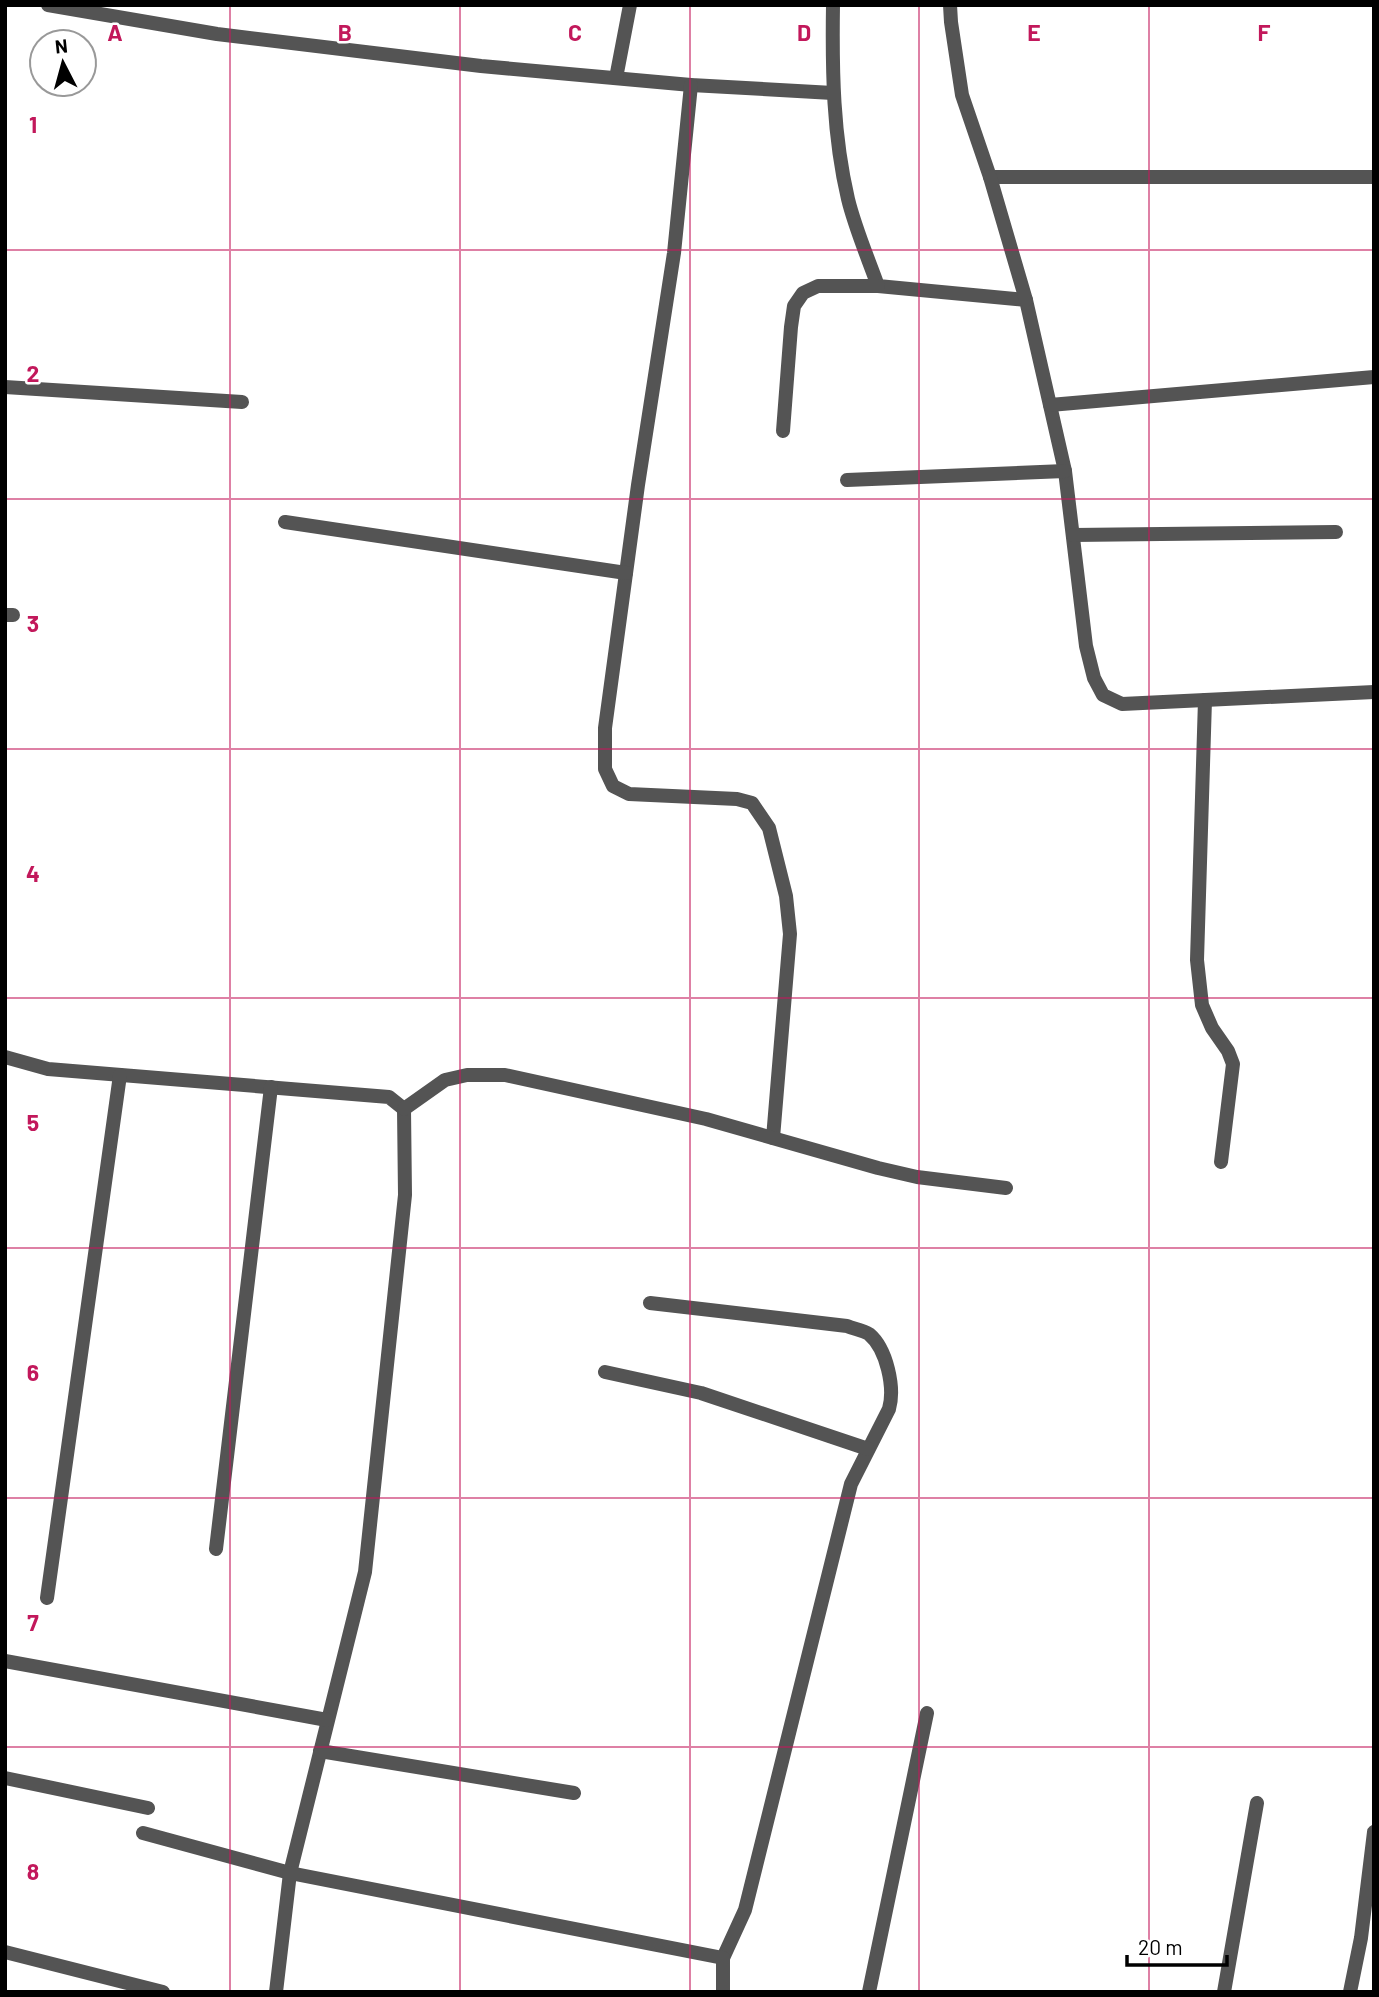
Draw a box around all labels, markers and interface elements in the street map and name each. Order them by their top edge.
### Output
text: A [107,18,123,46]
text: B [338,18,352,46]
text: C [568,18,582,46]
text: D [797,18,811,46]
text: E [1027,18,1041,46]
text: F [1258,18,1271,46]
north arrow [28,28,98,98]
text: N [54,33,69,58]
text: 1 [29,110,37,138]
text: 2 [27,359,39,387]
text: 3 [27,609,39,637]
text: 4 [26,859,40,887]
text: 5 [27,1108,39,1136]
text: 6 [27,1358,39,1386]
text: 7 [27,1608,39,1636]
text: 8 [27,1857,39,1885]
scale bar [1127,1924,1227,1968]
text: 20 m [1138,1934,1183,1959]

